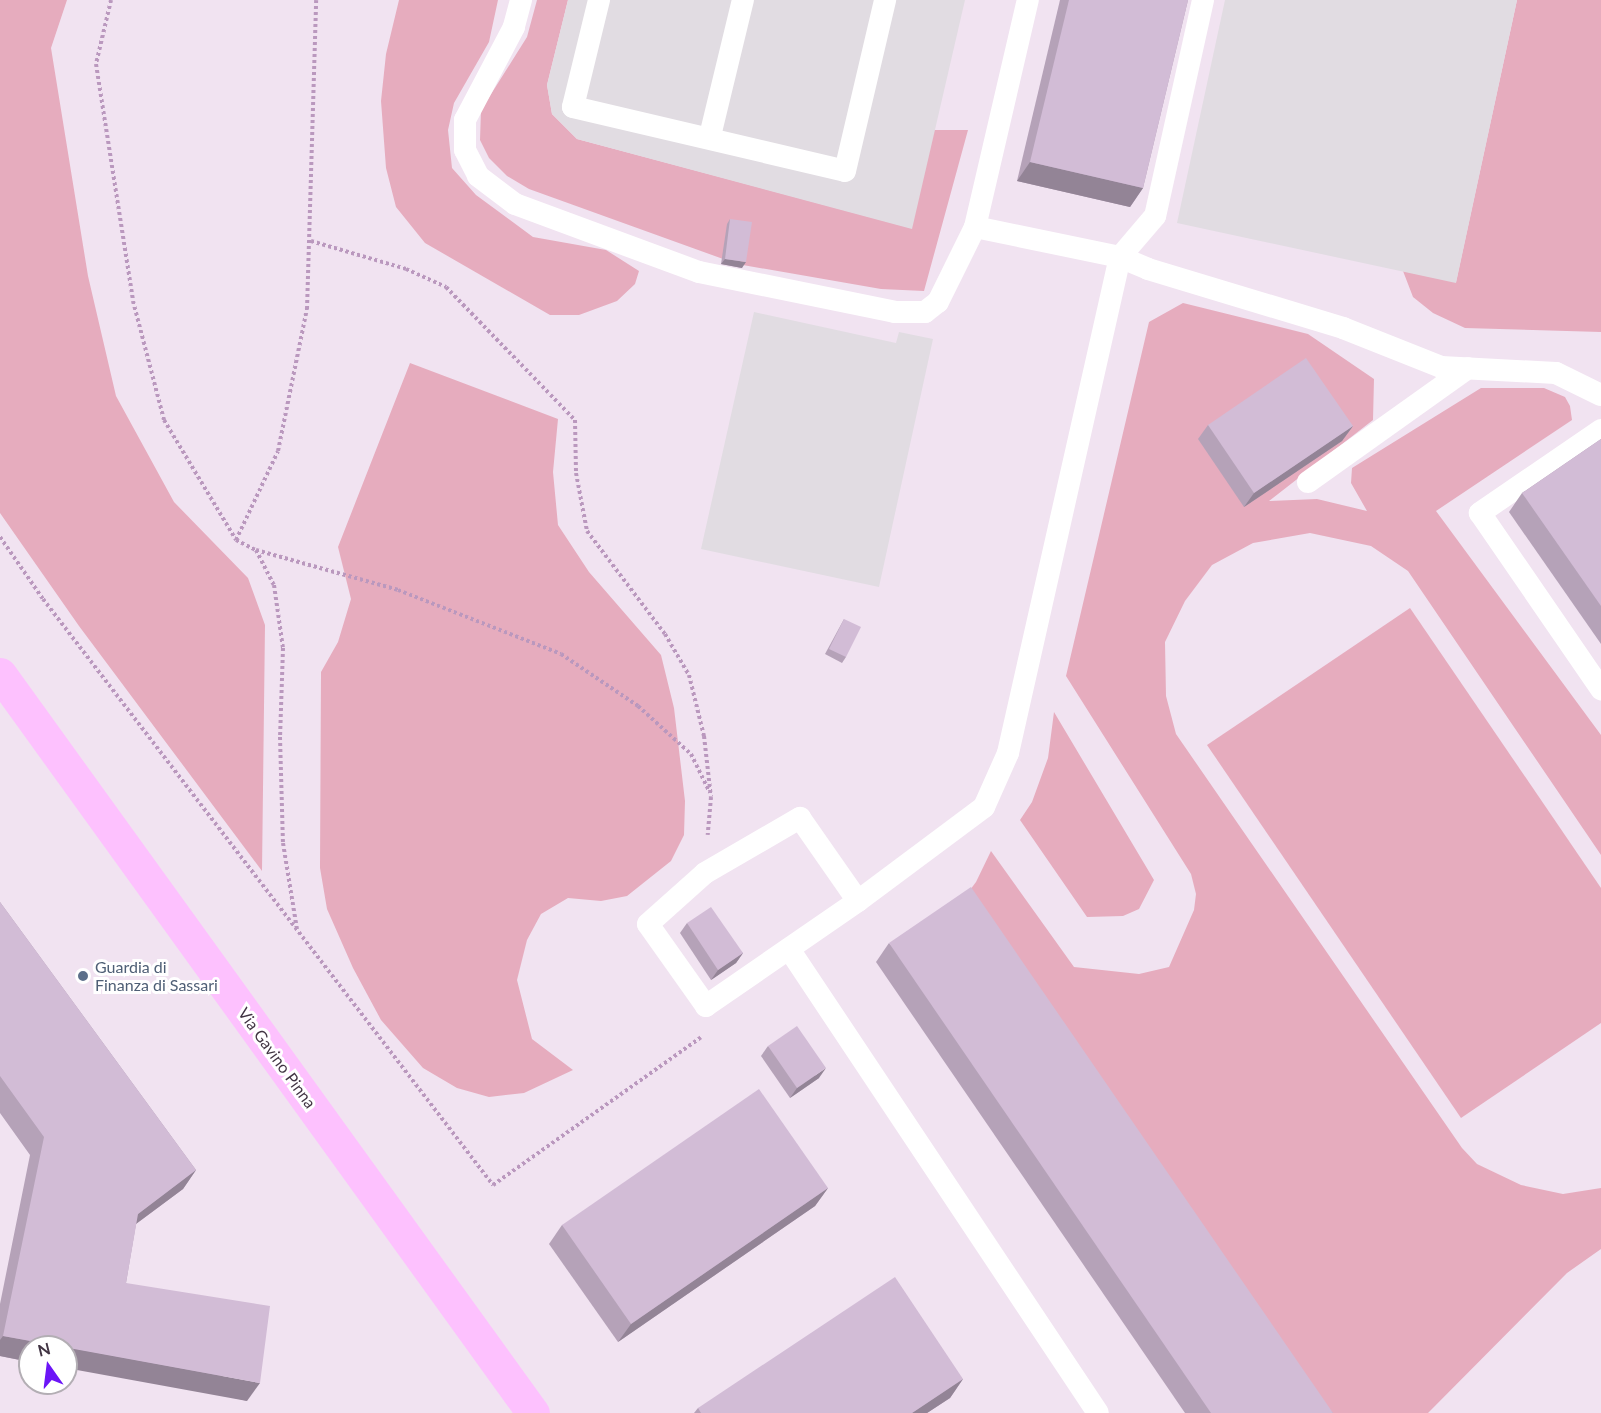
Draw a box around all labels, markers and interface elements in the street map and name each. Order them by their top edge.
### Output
place label: Guardia di Finanza di Sassari [95,957,218,995]
marker: Guardia di Finanza di Sassari [76,969,90,983]
street label: Via Gavino Pinna [234,1004,320,1112]
north arrow [18,1335,78,1395]
text: N [36,1338,52,1360]

